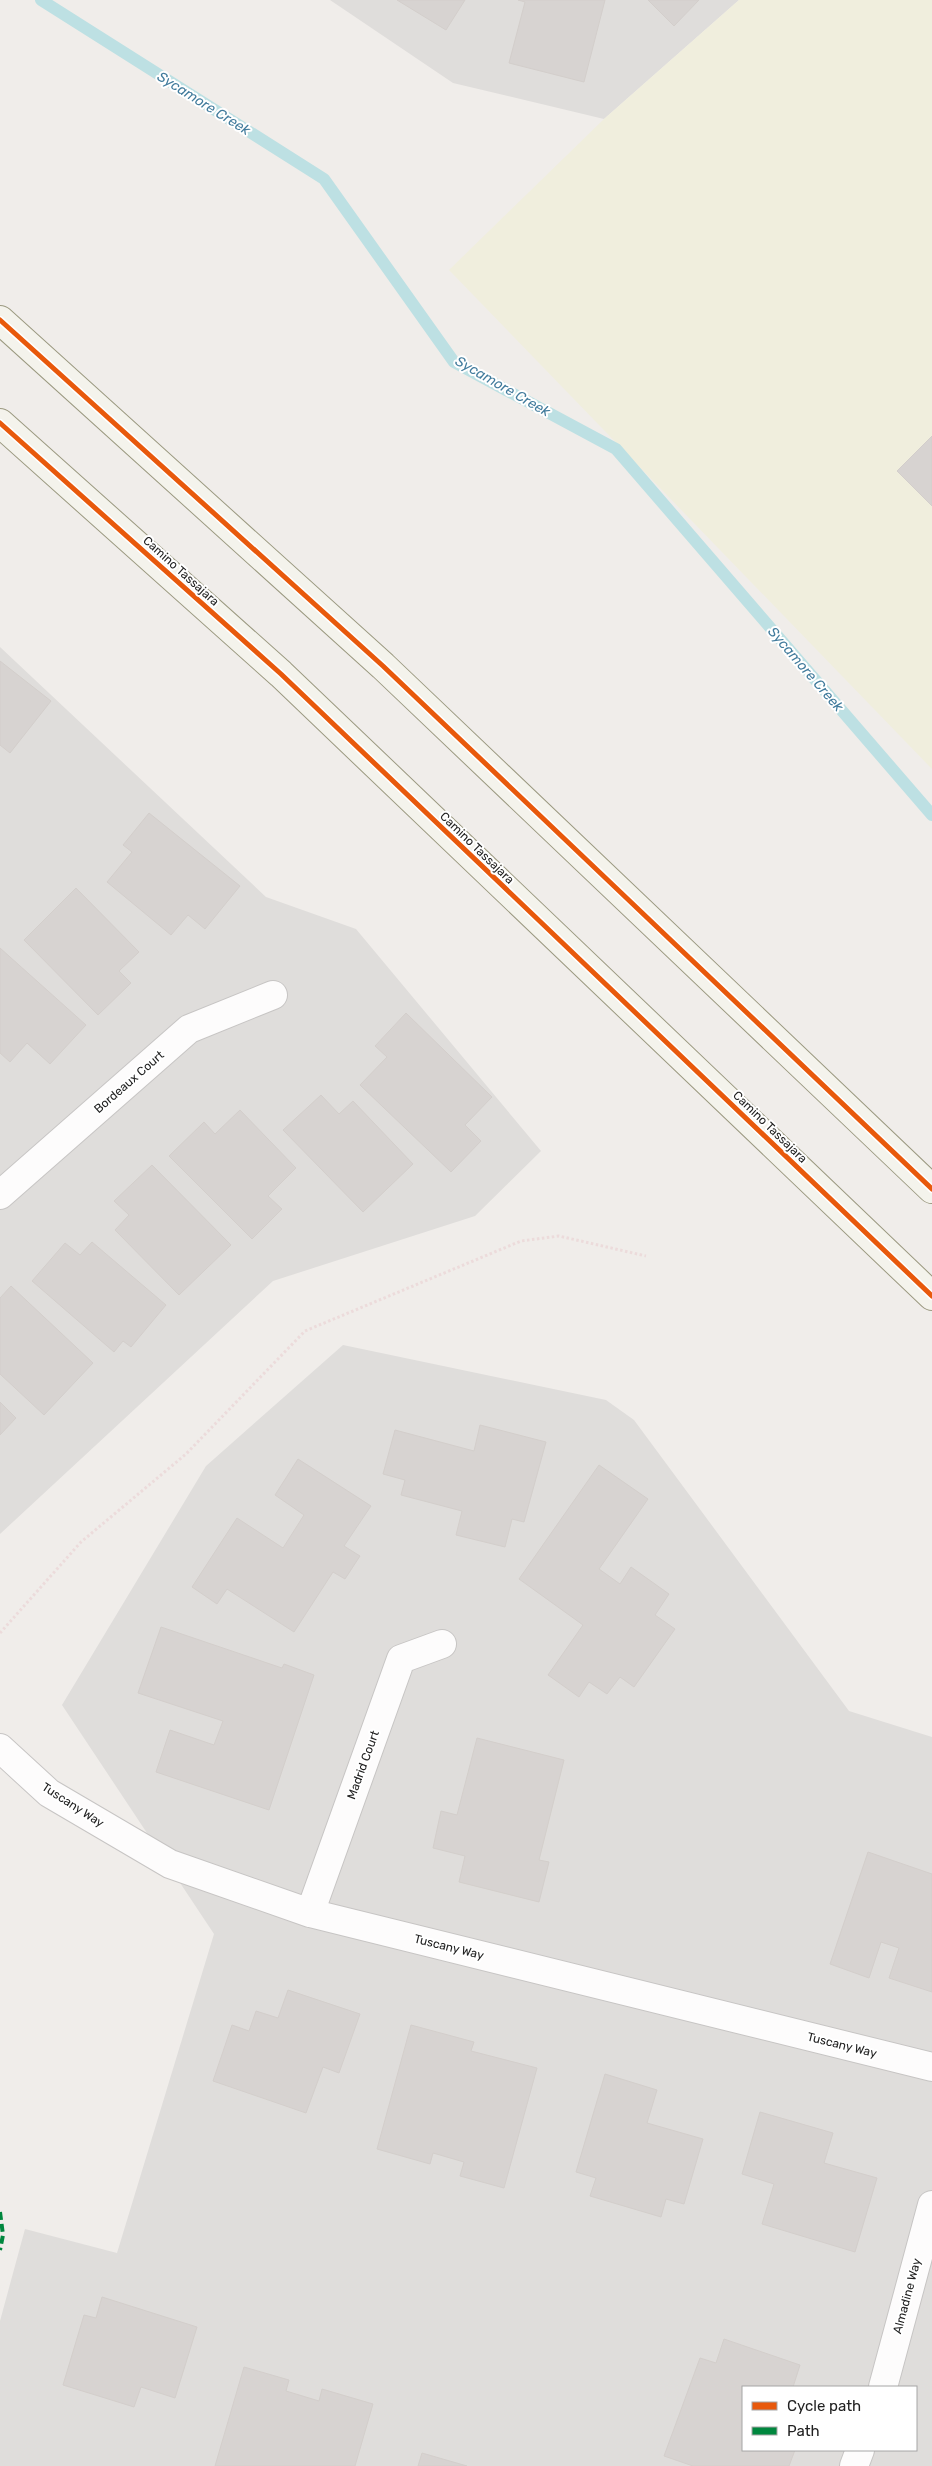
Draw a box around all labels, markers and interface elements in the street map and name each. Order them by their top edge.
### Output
water label: Sycamore Creek [154,68,254,139]
water label: Sycamore Creek [452,352,554,421]
street label: Camino Tassajara [140,533,222,609]
water label: Sycamore Creek [764,624,847,716]
street label: Camino Tassajara [437,809,517,887]
street label: Bordeaux Court [91,1048,167,1116]
street label: Camino Tassajara [730,1088,810,1166]
street label: Madrid Court [344,1728,382,1801]
street label: Tuscany Way [39,1780,107,1830]
street label: Tuscany Way [413,1932,486,1962]
street label: Tuscany Way [806,2030,879,2060]
street label: Almadine Way [890,2256,924,2335]
legend [742,2386,917,2451]
text: Cycle path [787,2397,861,2415]
text: Path [787,2422,820,2440]

